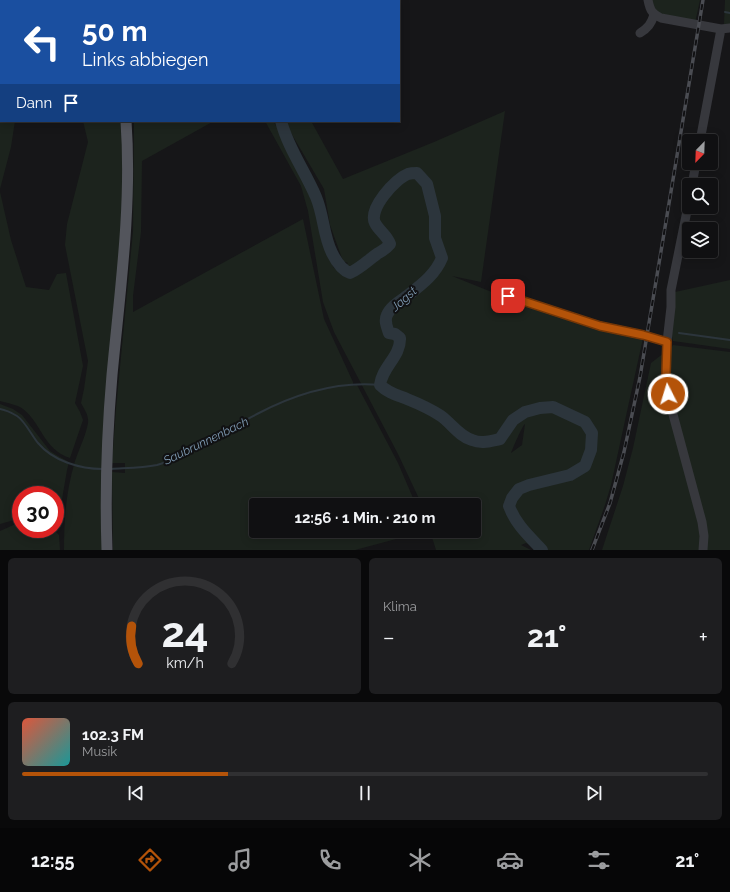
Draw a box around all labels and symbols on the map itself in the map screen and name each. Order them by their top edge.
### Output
north arrow [682,134,718,170]
pin [491,279,525,313]
water label: Jagst [388,284,420,315]
position arrow [647,373,689,415]
water label: Saubrunnenbach [160,414,251,468]
speed limit sign: 30 [12,486,64,538]

